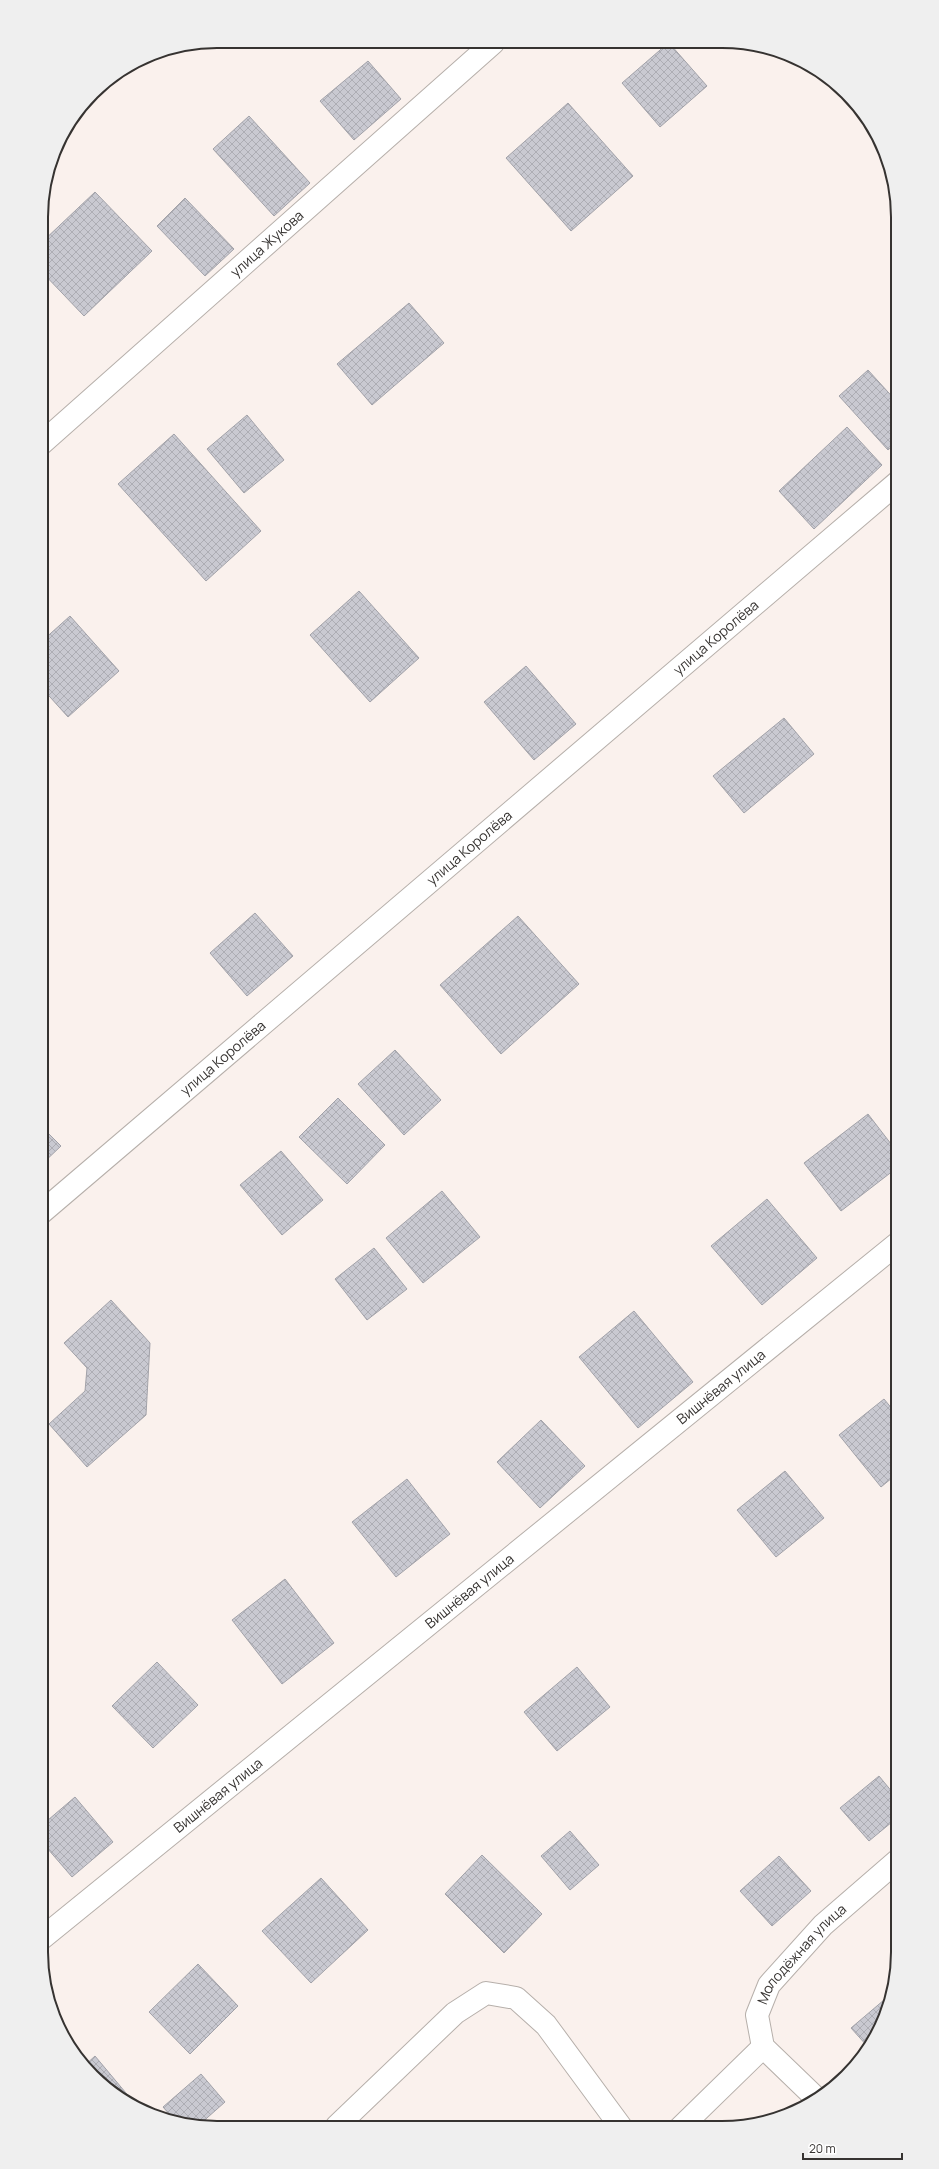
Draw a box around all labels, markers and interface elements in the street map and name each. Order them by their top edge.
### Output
street label: улица Жукова [226,206,307,281]
street label: улица Королёва [669,595,762,679]
street label: улица Королёва [422,805,516,889]
street label: улица Королёва [176,1016,269,1099]
street label: Вишнёвая улица [672,1345,769,1428]
street label: Вишнёвая улица [421,1549,518,1632]
street label: Вишнёвая улица [169,1753,266,1837]
street label: Молодёжная улица [752,1899,850,2007]
scale bar [803,2135,902,2161]
text: 20 m [809,2140,836,2157]

